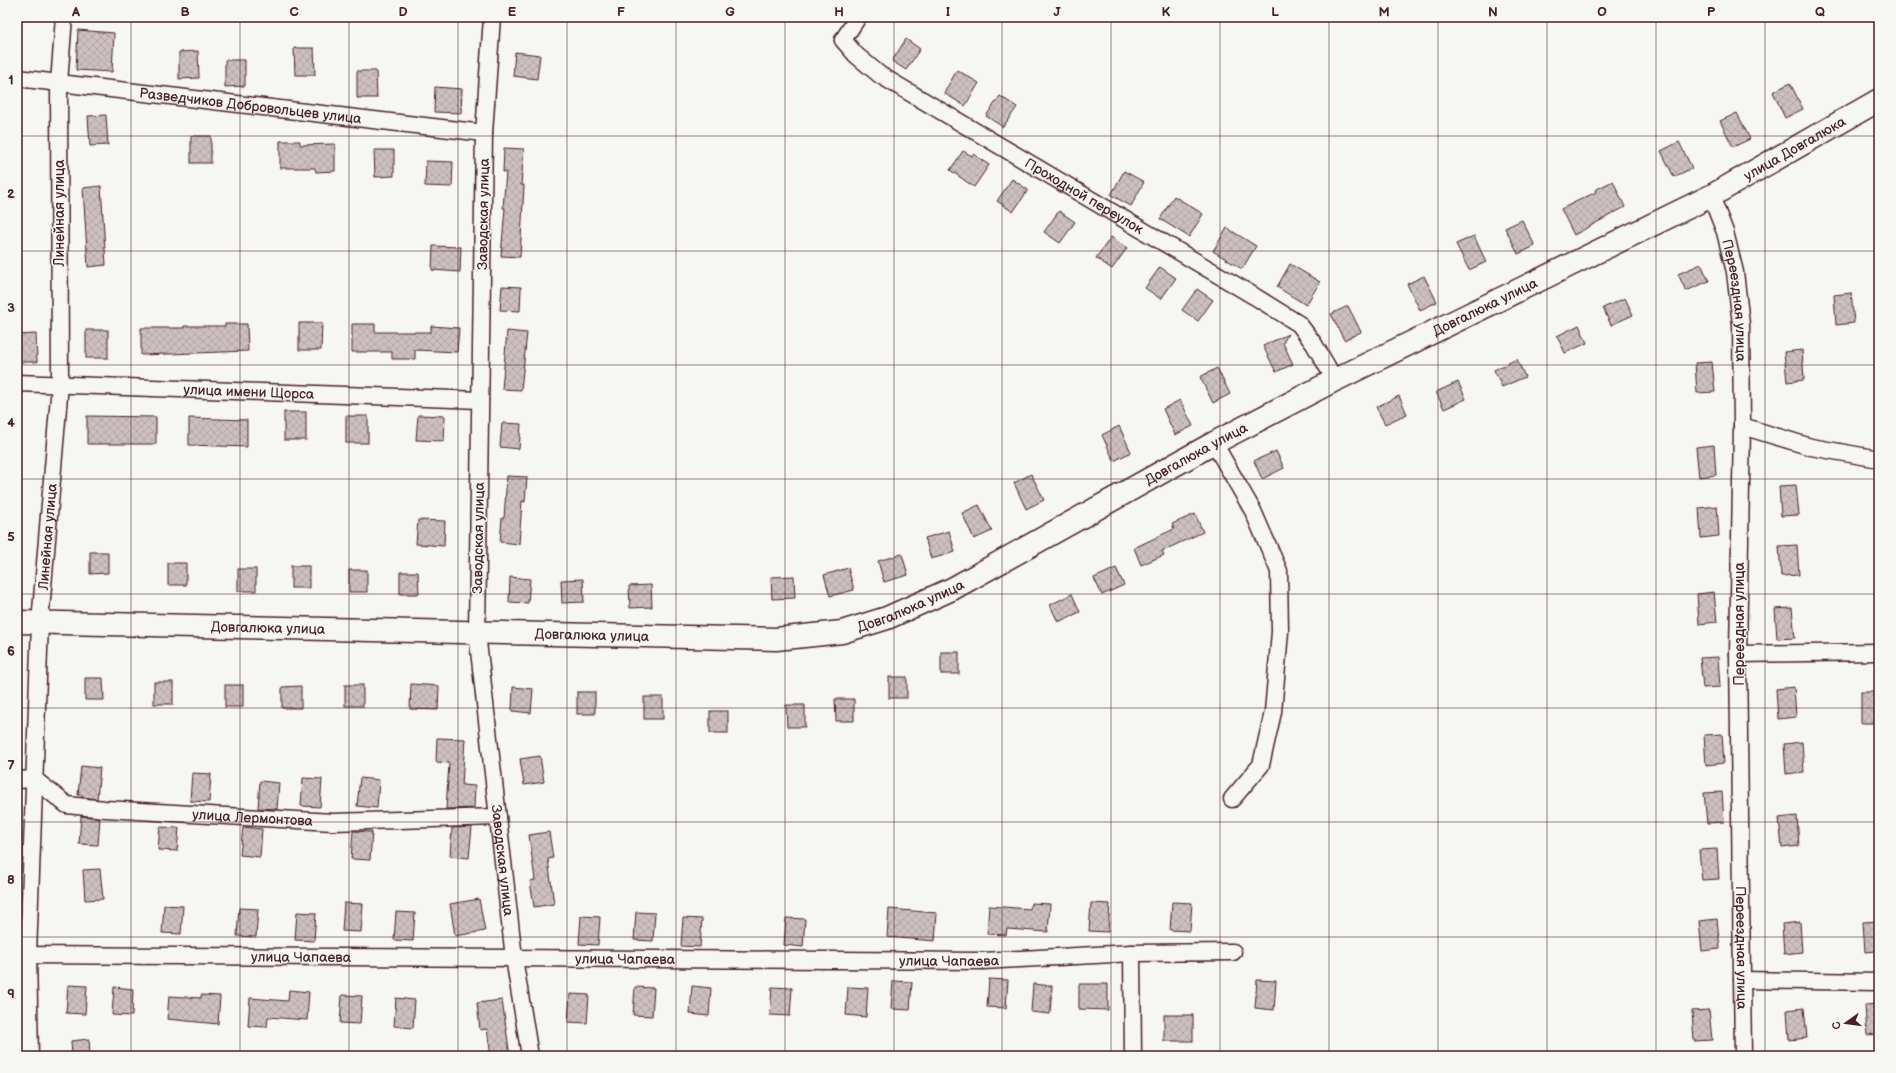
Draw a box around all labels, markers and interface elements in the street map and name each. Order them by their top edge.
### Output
text: A [71,4,80,20]
text: B [180,4,190,20]
text: C [289,4,299,20]
text: D [398,4,408,20]
text: E [508,4,517,20]
text: F [617,4,625,20]
text: G [725,4,735,20]
text: H [834,4,844,20]
text: I [946,4,950,20]
text: J [1053,4,1061,20]
text: K [1162,4,1171,20]
text: L [1271,4,1279,20]
text: M [1378,4,1390,20]
text: N [1488,4,1498,20]
text: O [1597,4,1607,20]
text: P [1707,4,1716,20]
text: Q [1815,4,1825,20]
text: 1 [8,72,14,88]
street label: Разведчиков Добровольцев улица [138,84,363,128]
street label: улица Довгалюка [1741,113,1849,184]
street label: Проходной переулок [1022,155,1147,238]
street label: Заводская улица [474,157,493,270]
street label: Линейная улица [51,159,68,267]
text: 2 [7,186,15,202]
street label: Переездная улица [1718,237,1749,362]
street label: Довгалюка улица [1430,274,1541,340]
text: 3 [7,300,15,316]
street label: улица имени Щорса [183,381,315,403]
text: 4 [7,415,15,431]
street label: Довгалюка улица [1142,419,1251,489]
street label: Заводская улица [469,481,488,594]
street label: Линейная улица [35,482,61,592]
text: 5 [7,529,15,545]
street label: Переездная улица [1731,562,1748,686]
street label: Довгалюка улица [855,576,968,636]
street label: Довгалюка улица [211,618,326,638]
street label: Довгалюка улица [534,626,650,645]
text: 6 [7,643,15,659]
text: 7 [7,758,15,774]
street label: Заводская улица [488,804,517,918]
street label: улица Лермонтова [192,806,314,830]
text: 8 [7,872,15,888]
street label: Переездная улица [1732,886,1750,1010]
street label: улица Чапаева [251,948,352,966]
street label: улица Чапаева [575,950,676,968]
street label: улица Чапаева [899,952,1000,970]
text: 9 [7,986,15,1002]
north arrow [1826,1003,1866,1043]
text: С [1829,1020,1844,1031]

